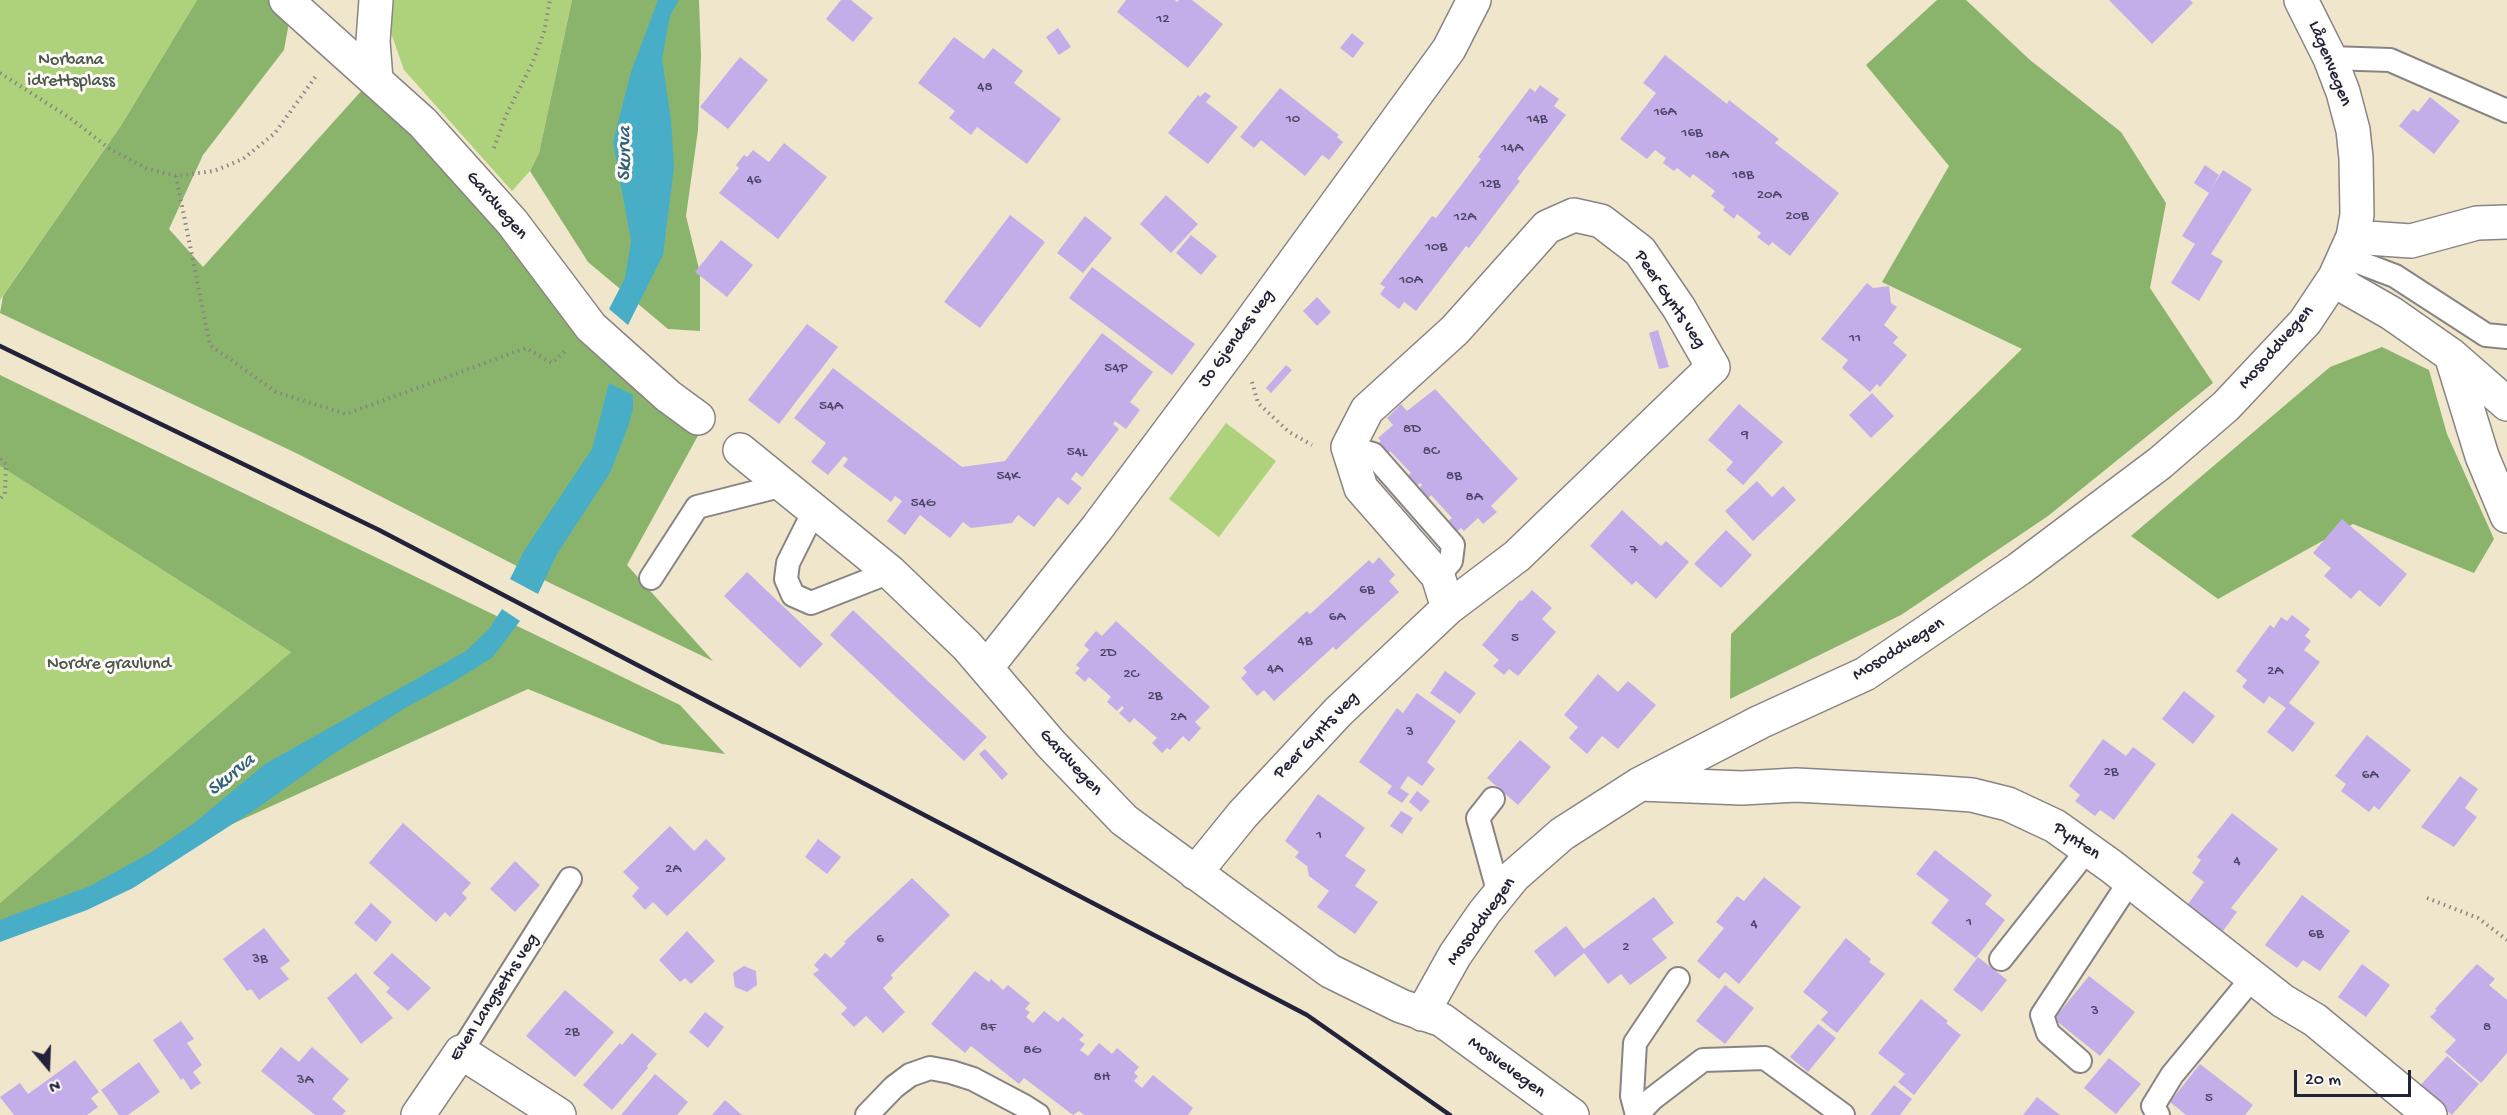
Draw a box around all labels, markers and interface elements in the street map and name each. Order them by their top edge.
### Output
house number: 12 [1156,11,1170,29]
street label: Lågenvegen [2302,18,2356,110]
park label: Norbana idrettsplass [27,50,115,92]
house number: 48 [977,79,993,97]
house number: 16A [1654,104,1676,122]
house number: 10 [1286,111,1300,129]
house number: 14B [1527,111,1547,129]
house number: 16B [1681,125,1703,143]
water label: Skurva [614,127,638,181]
house number: 14A [1501,140,1523,158]
house number: 18A [1705,147,1729,165]
street label: Gardvegen [460,167,532,245]
house number: 18B [1732,167,1754,185]
house number: 46 [747,172,761,190]
house number: 12B [1479,176,1501,194]
house number: 20A [1757,187,1781,205]
house number: 20B [1785,208,1809,226]
house number: 12A [1454,209,1476,227]
house number: 10B [1425,239,1447,257]
street label: Peer Gynts veg [1628,247,1710,353]
house number: 10A [1399,272,1423,290]
street label: Jo Gjendes veg [1194,286,1280,392]
street label: Mosoddvegen [2235,302,2319,394]
house number: 11 [1849,330,1861,348]
house number: 54P [1104,360,1128,378]
house number: 54A [819,398,843,416]
house number: 8D [1403,421,1421,439]
house number: 9 [1741,427,1749,445]
house number: 8C [1423,443,1439,461]
house number: 54L [1067,444,1087,462]
house number: 54K [996,468,1020,486]
house number: 8B [1446,468,1462,486]
house number: 8A [1465,489,1483,507]
house number: 54G [911,495,935,513]
house number: 7 [1630,542,1638,560]
house number: 6B [1359,582,1375,600]
house number: 6A [1329,609,1345,627]
street label: Mosoddvegen [1849,613,1949,687]
house number: 5 [1511,630,1519,648]
house number: 4B [1298,633,1312,651]
house number: 2D [1099,645,1117,663]
park label: Nordre gravlund [47,654,171,676]
house number: 4A [1267,661,1283,679]
house number: 2A [2267,663,2283,681]
house number: 2C [1123,666,1139,684]
house number: 2B [1147,688,1163,706]
street label: Peer Gynts veg [1270,688,1364,784]
house number: 2A [1170,709,1186,727]
house number: 3 [1406,724,1414,742]
street label: Gardvegen [1034,725,1106,801]
water label: Skurva [203,750,261,802]
house number: 2B [2103,764,2119,782]
house number: 6A [2362,767,2378,785]
street label: Pynten [2048,818,2104,866]
house number: 1 [1316,827,1322,845]
house number: 4 [2233,853,2241,871]
house number: 2A [665,861,681,879]
street label: Mosoddvegen [1443,874,1521,970]
house number: 1 [1966,914,1972,932]
house number: 4 [1750,916,1758,934]
house number: 6B [2308,926,2324,944]
street label: Even Langseths veg [446,930,544,1066]
house number: 6 [876,931,884,949]
house number: 2 [1622,939,1630,957]
house number: 3B [252,951,268,969]
house number: 3 [2091,1003,2099,1021]
house number: 8F [980,1019,996,1037]
house number: 8 [2483,1019,2491,1037]
house number: 2B [564,1024,580,1042]
street label: Mosvevegen [1463,1033,1549,1103]
north arrow [18,1037,78,1097]
house number: 8G [1023,1042,1041,1060]
scale bar [2297,1058,2414,1096]
house number: 8H [1094,1069,1110,1087]
text: 20 m [2305,1070,2341,1091]
house number: 3A [297,1072,313,1090]
text: N [46,1074,62,1095]
house number: 5 [2205,1090,2213,1108]

